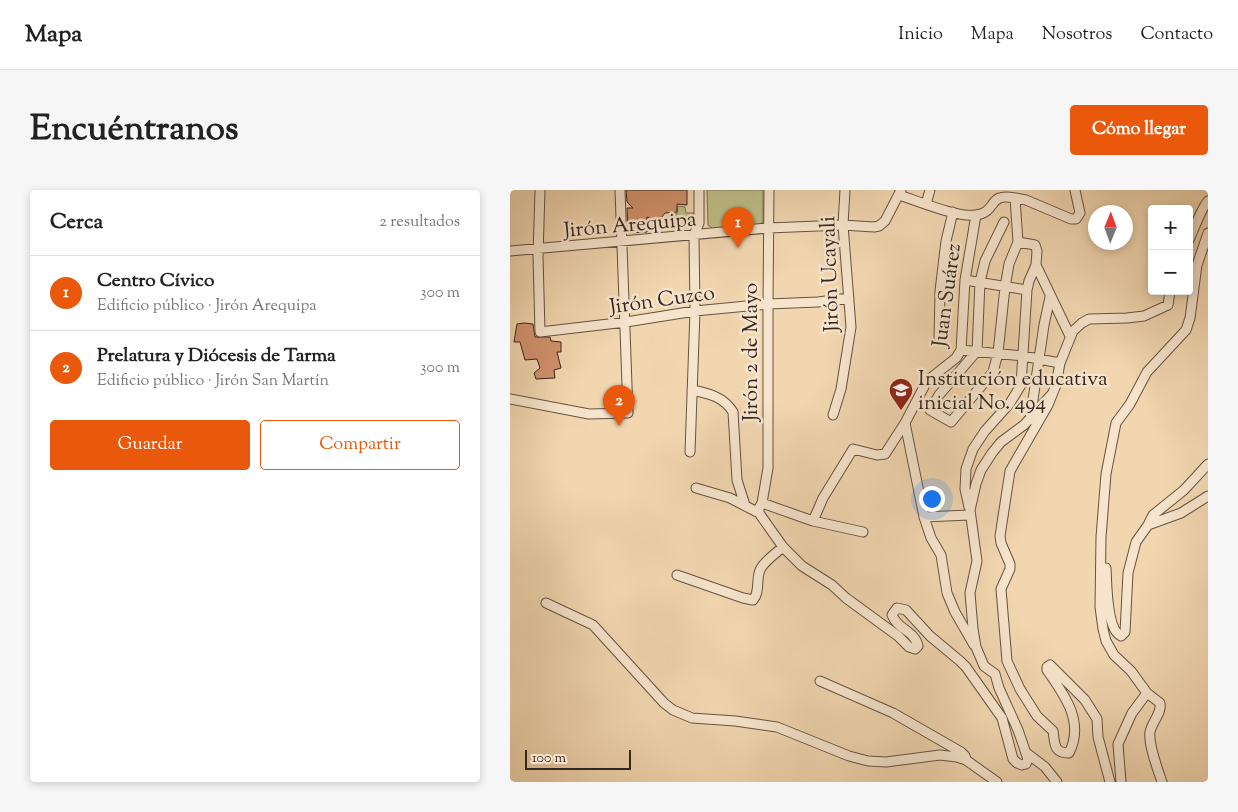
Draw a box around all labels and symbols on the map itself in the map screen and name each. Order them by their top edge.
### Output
street label: Jirón Arequipa [561,205,698,247]
north arrow [1088,205,1133,250]
pin: 1 [722,207,754,248]
street label: Jirón Ucayali [814,215,848,333]
street label: Juan Suárez [926,241,970,350]
street label: Jirón Cuzco [607,279,717,323]
street label: Jirón 2 de Mayo [737,283,767,422]
place label: Institución educativa inicial No. 494 [918,365,1108,419]
school or university icon: Institución educativa inicial No. 494 [888,377,914,411]
pin: 2 [603,385,635,426]
your location [919,486,945,512]
scale bar [525,747,631,770]

